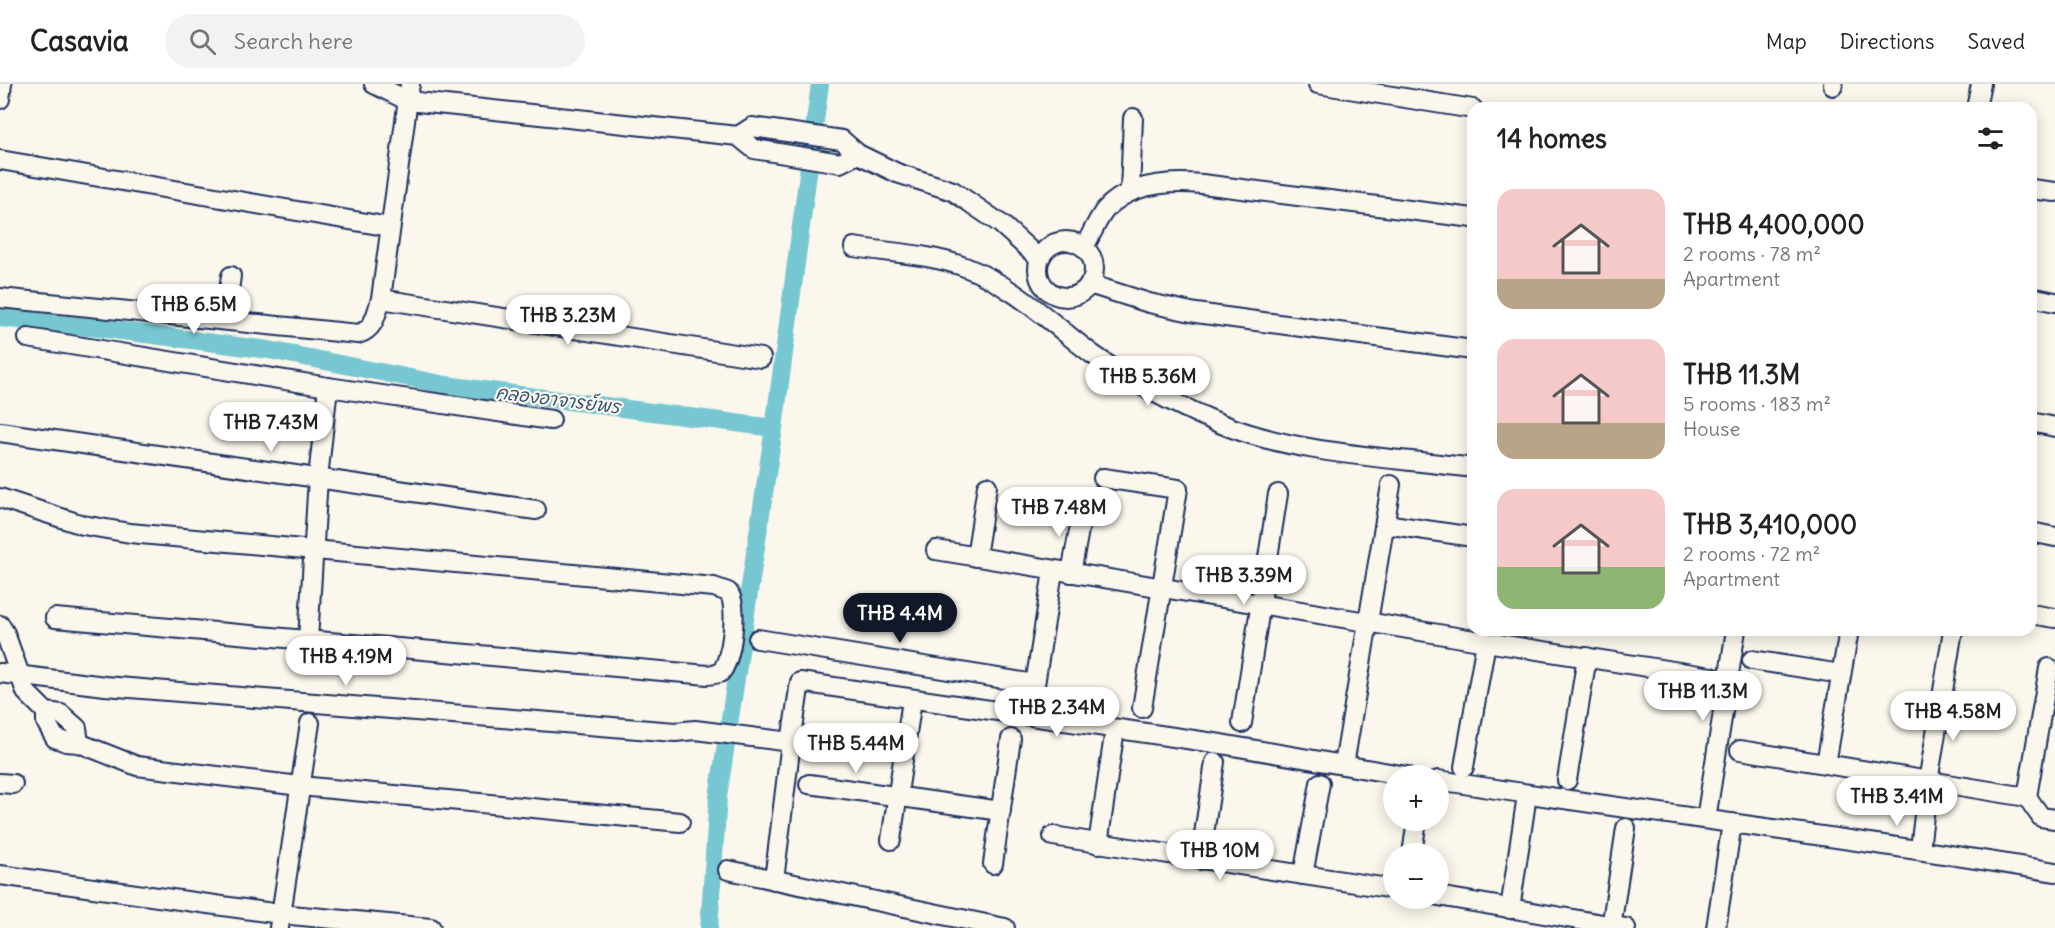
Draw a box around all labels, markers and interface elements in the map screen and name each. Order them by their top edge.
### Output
search box [165,14,585,68]
text: Casavia [30,23,129,59]
icon: search [186,25,219,58]
text: Search here [234,27,353,55]
text: Map [1766,28,1807,55]
text: Directions [1840,28,1934,55]
text: Saved [1967,28,2025,55]
text: 14 homes [1497,122,1607,155]
icon: filters [1974,122,2007,155]
text: THB 4,400,000 [1683,208,1865,241]
icon: home [1545,213,1617,285]
text: 2 rooms · 78 m² [1683,241,1821,266]
text: Apartment [1683,266,1780,291]
pin: THB 6.5M [132,284,256,335]
text: THB 6.5M [151,291,237,316]
pin: THB 3.23M [499,295,637,346]
text: THB 3.23M [520,302,616,327]
pin: THB 5.36M [1079,356,1217,407]
text: THB 11.3M [1683,358,1800,391]
text: THB 5.36M [1099,363,1197,388]
icon: home [1545,363,1617,435]
water label: คลองอาจารย์พร [495,380,624,419]
text: 5 rooms · 183 m² [1683,391,1831,416]
pin: THB 7.43M [202,402,340,453]
text: THB 7.43M [223,409,319,434]
text: House [1683,416,1740,441]
pin: THB 7.48M [990,487,1128,538]
text: THB 7.48M [1011,494,1107,519]
text: THB 3,410,000 [1683,508,1857,541]
icon: home [1545,513,1617,585]
text: 2 rooms · 72 m² [1683,541,1820,566]
pin: THB 3.39M [1175,555,1313,606]
text: THB 3.39M [1195,562,1293,587]
text: Apartment [1683,566,1780,591]
pin: THB 4.4M [838,593,962,644]
text: THB 4.4M [857,600,943,625]
pin: THB 4.19M [277,636,415,687]
text: THB 4.19M [299,643,393,668]
pin: THB 11.3M [1634,671,1772,722]
text: THB 11.3M [1658,678,1748,703]
pin: THB 2.34M [988,687,1126,738]
pin: THB 4.58M [1884,691,2022,742]
text: THB 2.34M [1009,694,1105,719]
text: THB 4.58M [1904,698,2002,723]
pin: THB 5.44M [787,723,925,774]
text: THB 5.44M [807,730,905,755]
map controls [1383,765,1449,909]
button: + [1383,765,1449,831]
pin: THB 3.41M [1828,776,1966,827]
text: THB 3.41M [1850,783,1944,808]
pin: THB 10M [1165,830,1275,881]
text: THB 10M [1180,837,1260,862]
button: − [1383,843,1449,909]

